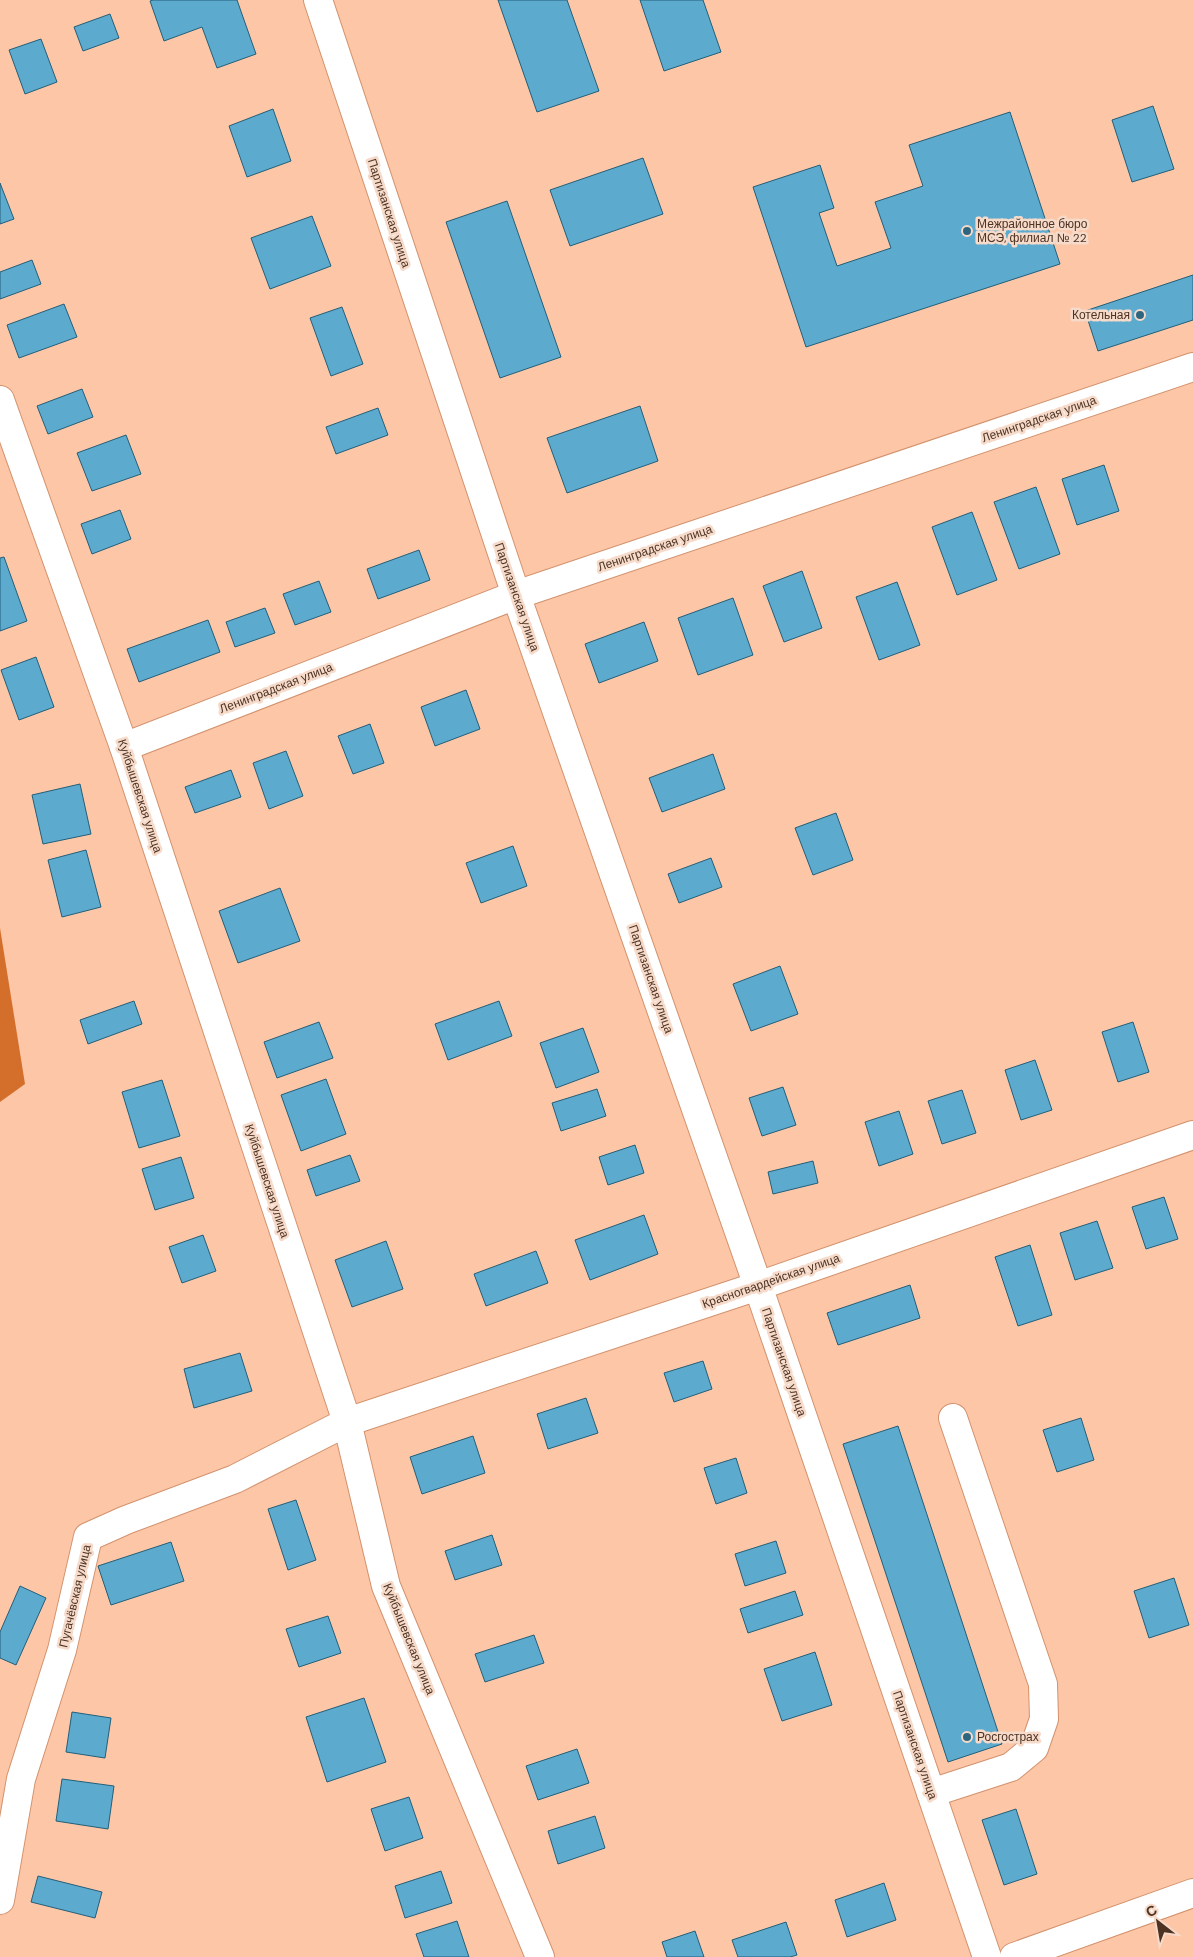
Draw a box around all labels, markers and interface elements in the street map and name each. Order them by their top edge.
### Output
street label: Партизанская улица [364,157,414,270]
place label: Межрайонное бюро МСЭ, филиал № 22 [977,216,1088,246]
marker: Межрайонное бюро МСЭ, филиал № 22 [961,225,973,237]
place label: Котельная [1072,307,1130,323]
marker: Котельная [1134,309,1146,321]
street label: Ленинградская улица [980,392,1099,446]
street label: Ленинградская улица [596,521,715,575]
street label: Партизанская улица [491,541,543,654]
street label: Ленинградская улица [217,659,335,717]
street label: Куйбышевская улица [114,737,166,855]
street label: Партизанская улица [625,923,677,1036]
street label: Куйбышевская улица [241,1122,293,1240]
street label: Красногвардейская улица [700,1250,842,1312]
street label: Партизанская улица [758,1306,810,1419]
street label: Пугачёвская улица [55,1543,95,1649]
street label: Куйбышевская улица [379,1581,439,1697]
street label: Партизанская улица [889,1689,941,1802]
place label: Росгострах [977,1729,1039,1745]
marker: Росгострах [961,1731,973,1743]
north arrow [1133,1897,1183,1947]
text: С [1142,1901,1160,1921]

